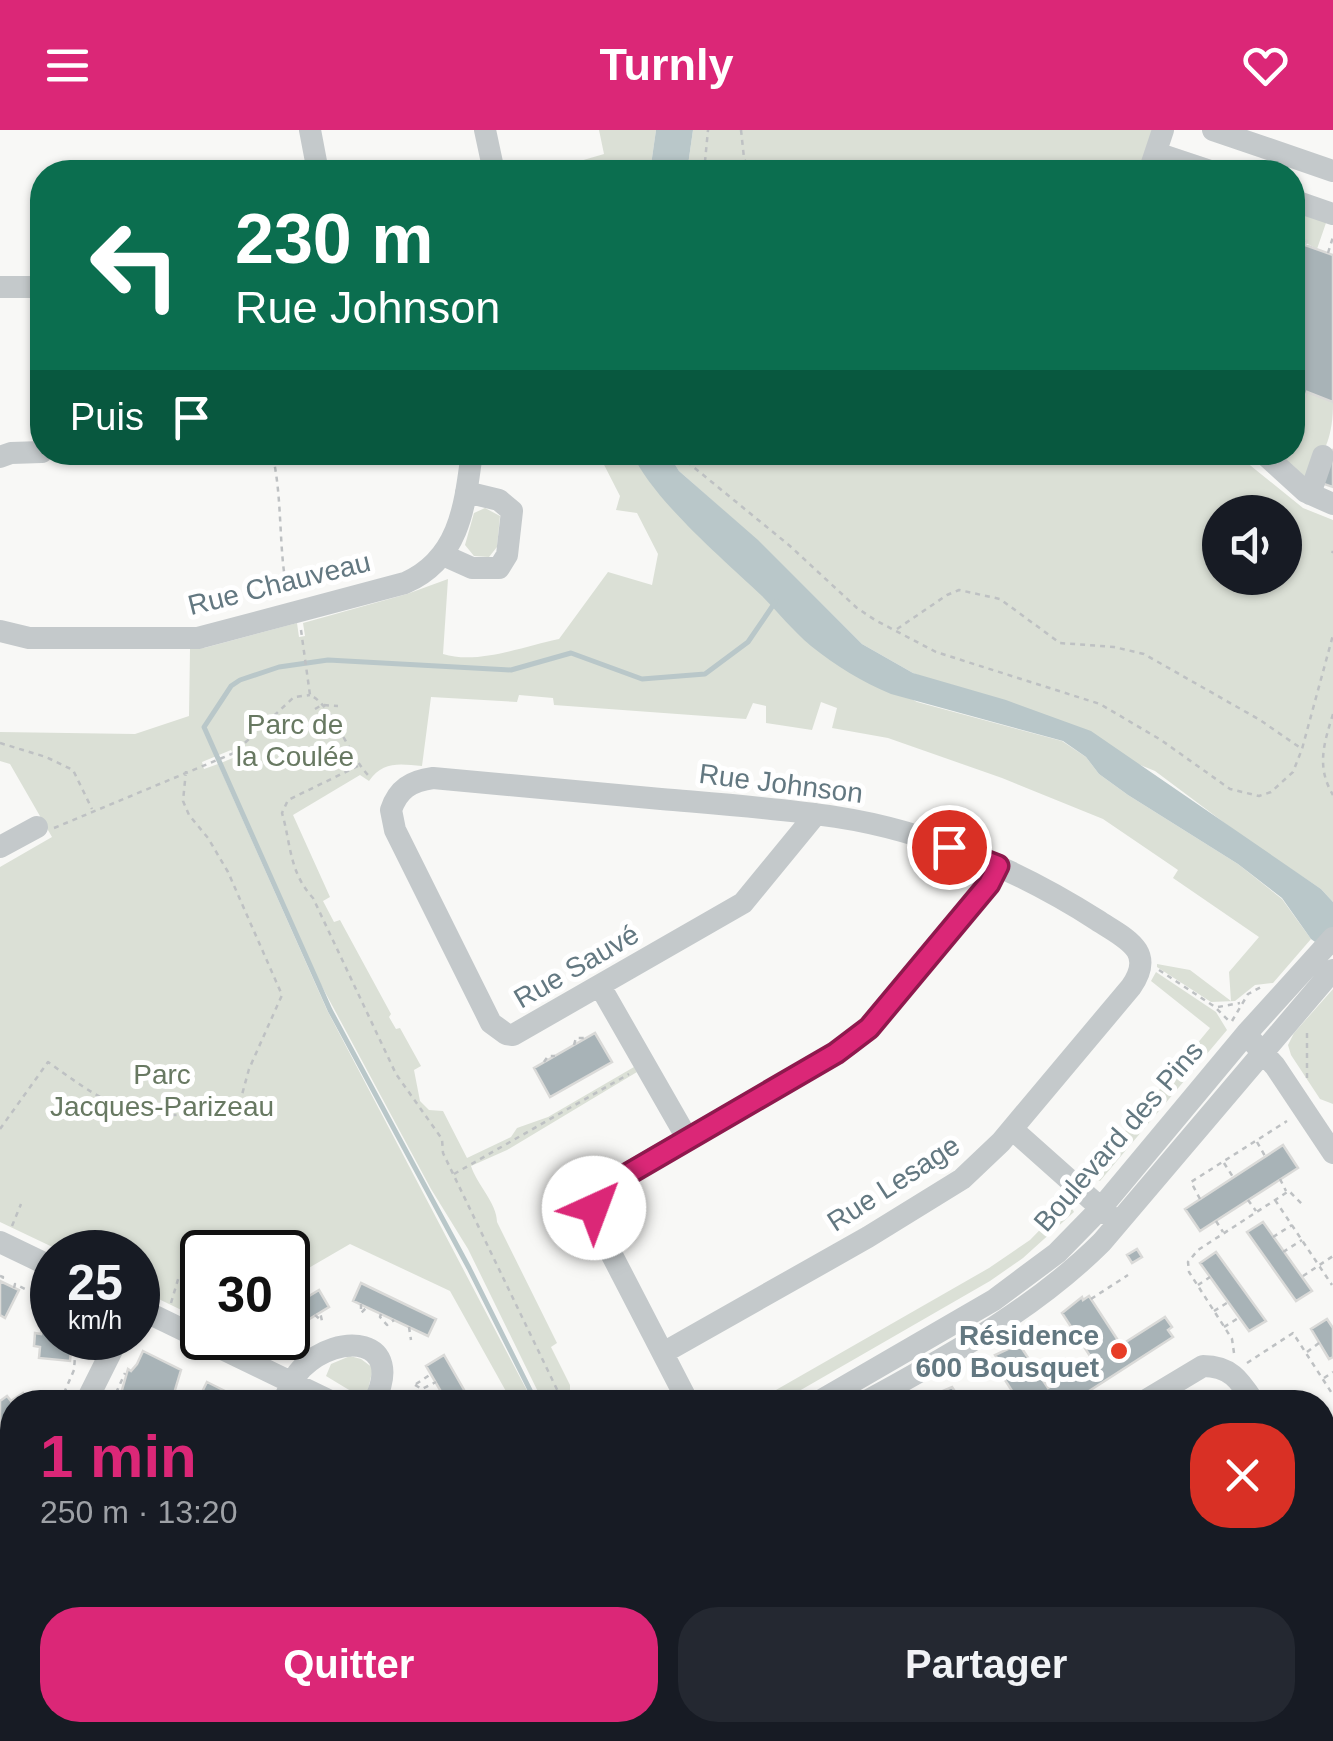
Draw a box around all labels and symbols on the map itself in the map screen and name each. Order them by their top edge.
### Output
street label: Rue Chauveau [185,546,374,621]
park label: Parc de la Coulée [236,709,354,772]
street label: Rue Johnson [697,758,865,809]
pin [907,805,992,890]
street label: Rue Sauvé [509,918,644,1014]
street label: Boulevard des Pins [1028,1035,1209,1238]
park label: Parc Jacques-Parizeau [50,1059,274,1122]
street label: Rue Lesage [822,1129,965,1238]
position arrow [542,1156,646,1260]
speed limit sign: 30 [180,1230,310,1360]
place label: Résidence 600 Bousquet [915,1320,1099,1383]
marker: Résidence 600 Bousquet [1108,1340,1130,1362]

